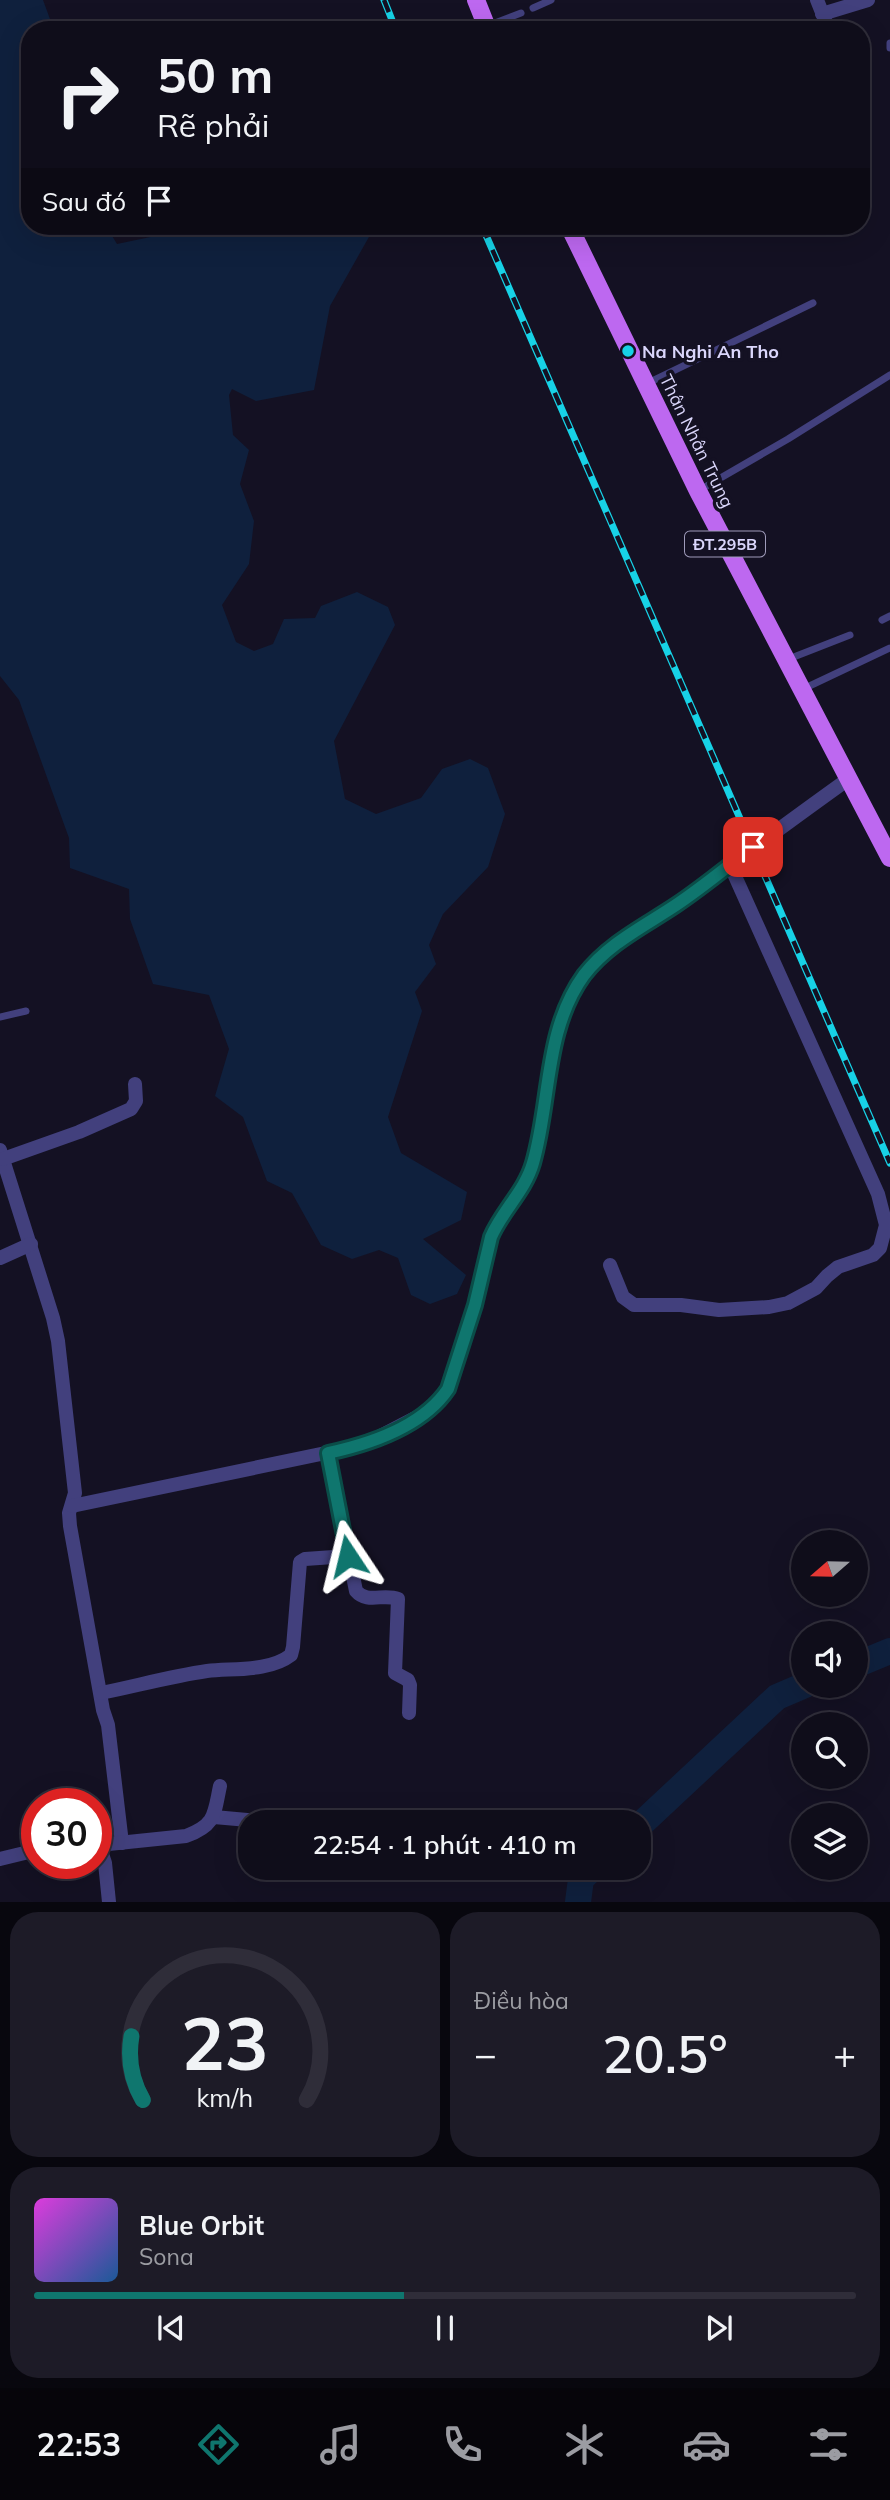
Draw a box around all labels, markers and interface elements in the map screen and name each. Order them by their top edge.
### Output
text: 50 m [157,44,273,105]
icon: right [42,49,133,140]
text: Rẽ phải [157,105,269,145]
icon: arrive [140,182,178,220]
text: Sau đó [42,185,126,218]
place label: Na Nghi An Tho [642,340,779,363]
marker: Na Nghi An Tho [620,343,636,359]
street label: Thân Nhân Trung [655,371,739,511]
road number: ĐT.295B [685,531,765,556]
pin [723,817,783,877]
icon: arrive [734,828,772,866]
position arrow [311,1519,385,1593]
north arrow [791,1530,868,1606]
map controls [791,1530,868,1880]
button: sound [791,1621,868,1698]
button: search [791,1712,868,1789]
speed limit sign: 30 [21,1788,112,1879]
button: layers [791,1803,868,1880]
text: 22:54 · 1 phút · 410 m [312,1828,577,1861]
text: Điều hòa [474,1986,569,2015]
text: 23 [181,1998,269,2089]
text: 20.5° [602,2021,728,2086]
text: − [474,2030,497,2078]
text: + [833,2030,856,2078]
text: km/h [197,2082,253,2113]
text: Blue Orbit [139,2209,264,2242]
text: Sona [139,2242,194,2271]
icon: previous [152,2309,190,2347]
icon: pause [426,2309,464,2347]
icon: next [700,2309,738,2347]
icon: directions [194,2420,243,2469]
icon: music [316,2420,365,2469]
icon: phone [438,2420,487,2469]
icon: climate [560,2420,609,2469]
icon: car [682,2420,731,2469]
icon: filters [804,2420,853,2469]
text: 22:53 [37,2424,121,2464]

